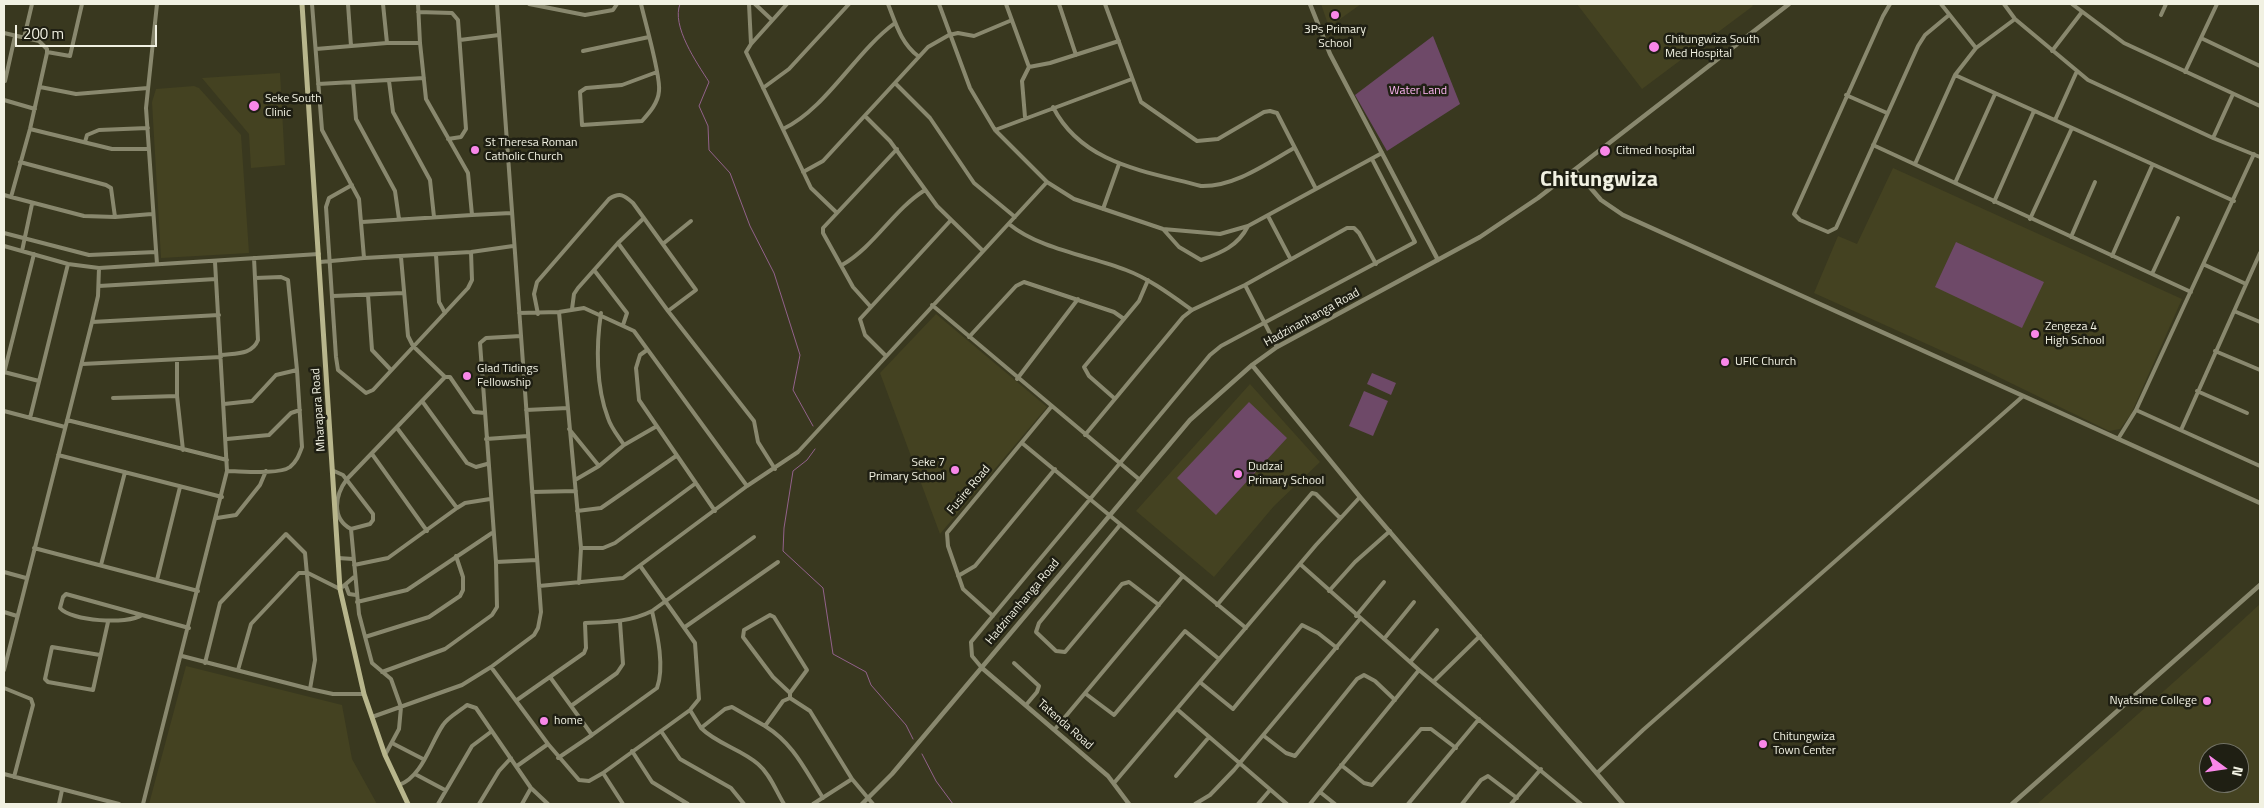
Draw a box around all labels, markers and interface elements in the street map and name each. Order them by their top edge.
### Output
marker: 3Ps Primary School [1329,9,1341,21]
scale bar [18,15,160,47]
text: 200 m [23,22,64,45]
place label: 3Ps Primary School [1304,23,1366,51]
place label: Chitungwiza South Med Hospital [1665,33,1760,61]
marker: Chitungwiza South Med Hospital [1647,40,1661,54]
park label: Water Land [1389,84,1447,98]
place label: Seke South Clinic [265,92,322,120]
marker: Seke South Clinic [247,99,261,113]
place label: St Theresa Roman Catholic Church [485,136,577,164]
marker: St Theresa Roman Catholic Church [469,144,481,156]
marker: Citmed hospital [1598,144,1612,158]
place label: Citmed hospital [1616,144,1695,158]
district label: Chitungwiza [1540,168,1658,194]
street label: Hadzinanhanga Road [1262,286,1362,350]
place label: Zengeza 4 High School [2045,320,2105,348]
marker: Zengeza 4 High School [2029,328,2041,340]
place label: UFIC Church [1735,355,1796,369]
marker: UFIC Church [1719,356,1731,368]
place label: Glad Tidings Fellowship [477,362,538,390]
street label: Mharapara Road [309,368,329,452]
marker: Glad Tidings Fellowship [461,370,473,382]
place label: Seke 7 Primary School [869,456,945,484]
place label: Dudzai Primary School [1248,460,1324,488]
street label: Fusire Road [944,463,994,517]
marker: Seke 7 Primary School [949,464,961,476]
marker: Dudzai Primary School [1232,468,1244,480]
street label: Hadzinanhanga Road [983,556,1063,648]
place label: Nyatsime College [2109,694,2197,708]
marker: Nyatsime College [2201,695,2213,707]
street label: Tatenda Road [1034,697,1096,753]
place label: home [554,714,583,728]
marker: home [538,715,550,727]
place label: Chitungwiza Town Center [1773,730,1836,758]
marker: Chitungwiza Town Center [1757,738,1769,750]
north arrow [2199,743,2249,793]
text: N [2227,764,2249,779]

